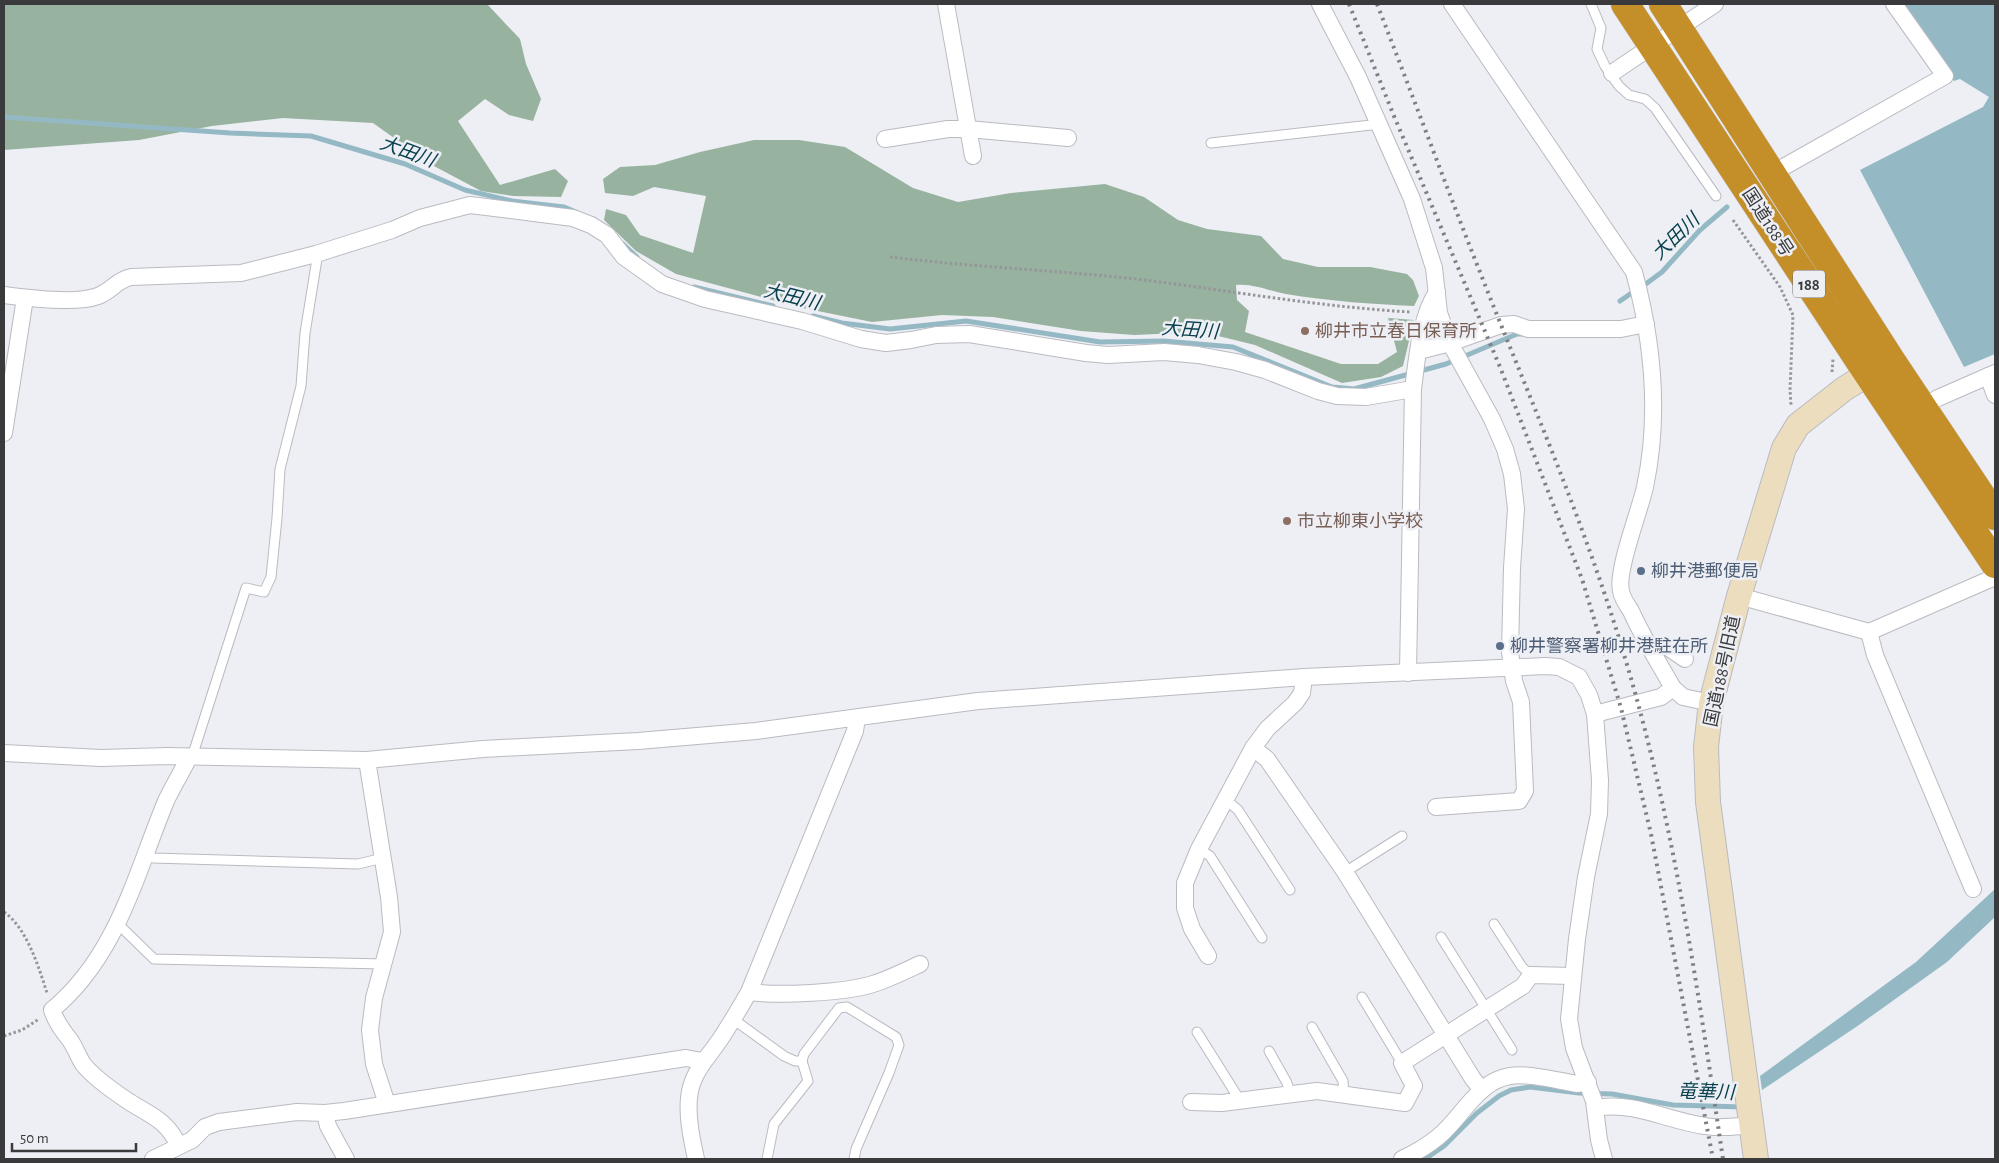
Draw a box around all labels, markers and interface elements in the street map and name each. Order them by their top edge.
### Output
water label: 大田川 [377,133,440,172]
street label: 国道188号 [1739,184,1797,260]
water label: 大田川 [1648,208,1705,264]
road number: 188 [1793,270,1825,298]
water label: 大田川 [762,280,824,314]
water label: 大田川 [1161,318,1221,342]
place label: 柳井市立春日保育所 [1315,321,1477,341]
marker: 柳井市立春日保育所 [1299,325,1311,337]
place label: 市立柳東小学校 [1297,511,1423,531]
marker: 市立柳東小学校 [1281,515,1293,527]
place label: 柳井港郵便局 [1651,561,1759,581]
marker: 柳井港郵便局 [1635,565,1647,577]
street label: 国道188号旧道 [1700,614,1744,728]
place label: 柳井警察署柳井港駐在所 [1510,636,1708,656]
marker: 柳井警察署柳井港駐在所 [1494,640,1506,652]
water label: 竜華川 [1677,1081,1737,1103]
scale bar [12,1120,136,1152]
text: 50 m [20,1131,49,1146]

